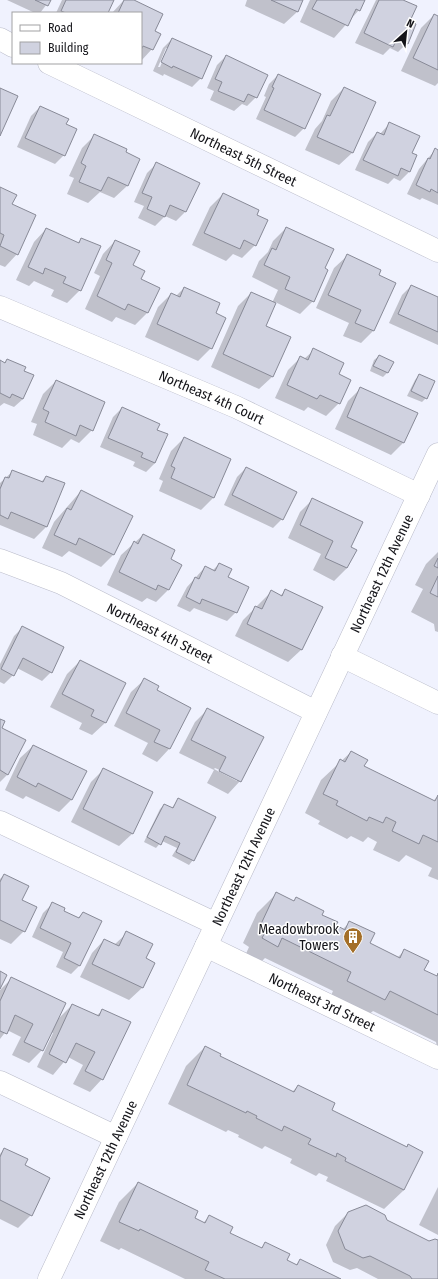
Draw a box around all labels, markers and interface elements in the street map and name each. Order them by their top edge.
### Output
legend [12,12,142,64]
north arrow [386,12,426,52]
text: N [404,16,416,31]
text: Road [48,21,73,35]
text: Building [48,41,89,55]
street label: Northeast 5th Street [187,125,300,191]
street label: Northeast 4th Court [156,367,267,428]
street label: Northeast 12th Avenue [347,512,417,636]
street label: Northeast 4th Street [104,600,216,668]
street label: Northeast 12th Avenue [209,805,279,929]
place label: Meadowbrook Towers [258,921,339,954]
building icon: Meadowbrook Towers [342,926,364,954]
street label: Northeast 3rd Street [266,970,378,1036]
street label: Northeast 12th Avenue [71,1098,141,1222]

